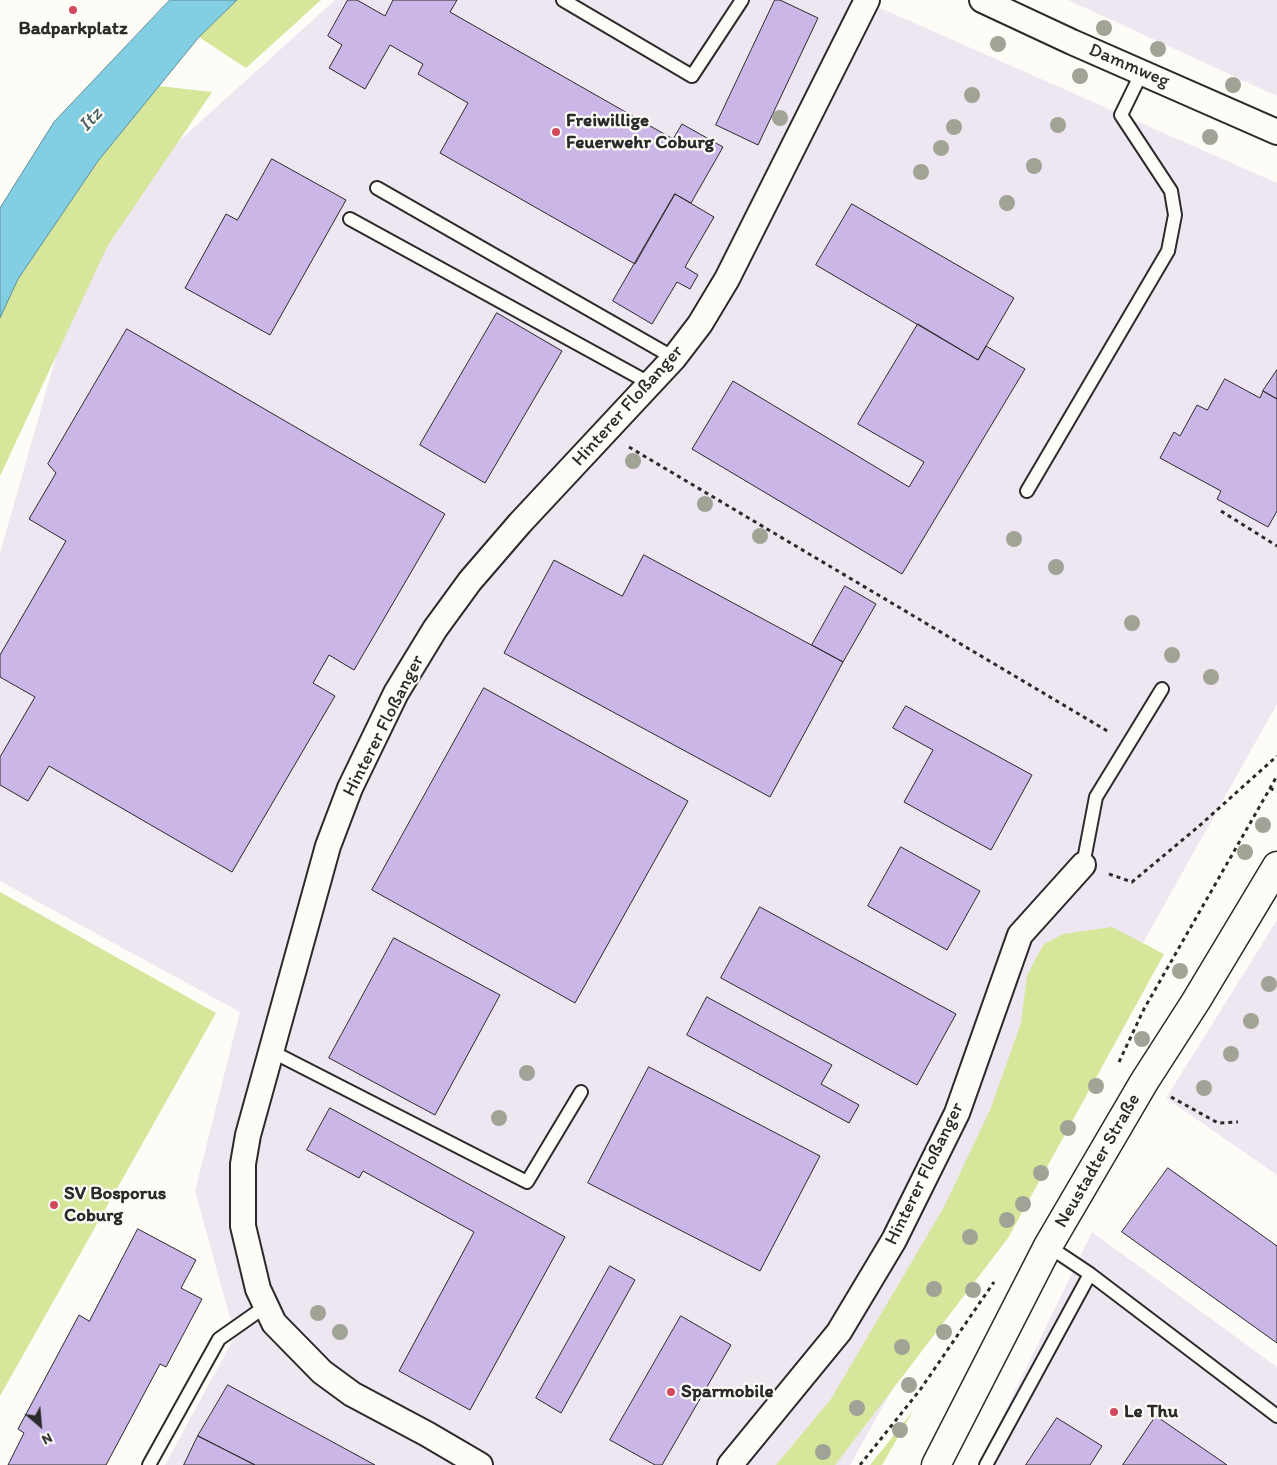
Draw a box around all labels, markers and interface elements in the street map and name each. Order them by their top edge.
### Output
marker: Badparkplatz [67,4,79,16]
place label: Badparkplatz [18,18,128,40]
street label: Dammweg [1085,39,1173,93]
water label: Itz [74,103,108,137]
place label: Freiwillige Feuerwehr Coburg [566,110,714,154]
marker: Freiwillige Feuerwehr Coburg [550,126,562,138]
street label: Hinterer Floßanger [567,340,689,472]
street label: Hinterer Floßanger [338,651,430,801]
street label: Neustadter Straße [1050,1090,1146,1232]
street label: Hinterer Floßanger [881,1099,969,1249]
place label: SV Bosporus Coburg [64,1183,166,1227]
marker: SV Bosporus Coburg [48,1199,60,1211]
place label: Sparmobile [681,1381,774,1403]
marker: Sparmobile [665,1386,677,1398]
north arrow [15,1400,65,1450]
place label: Le Thu [1124,1401,1178,1423]
marker: Le Thu [1108,1406,1120,1418]
text: N [39,1429,55,1449]

